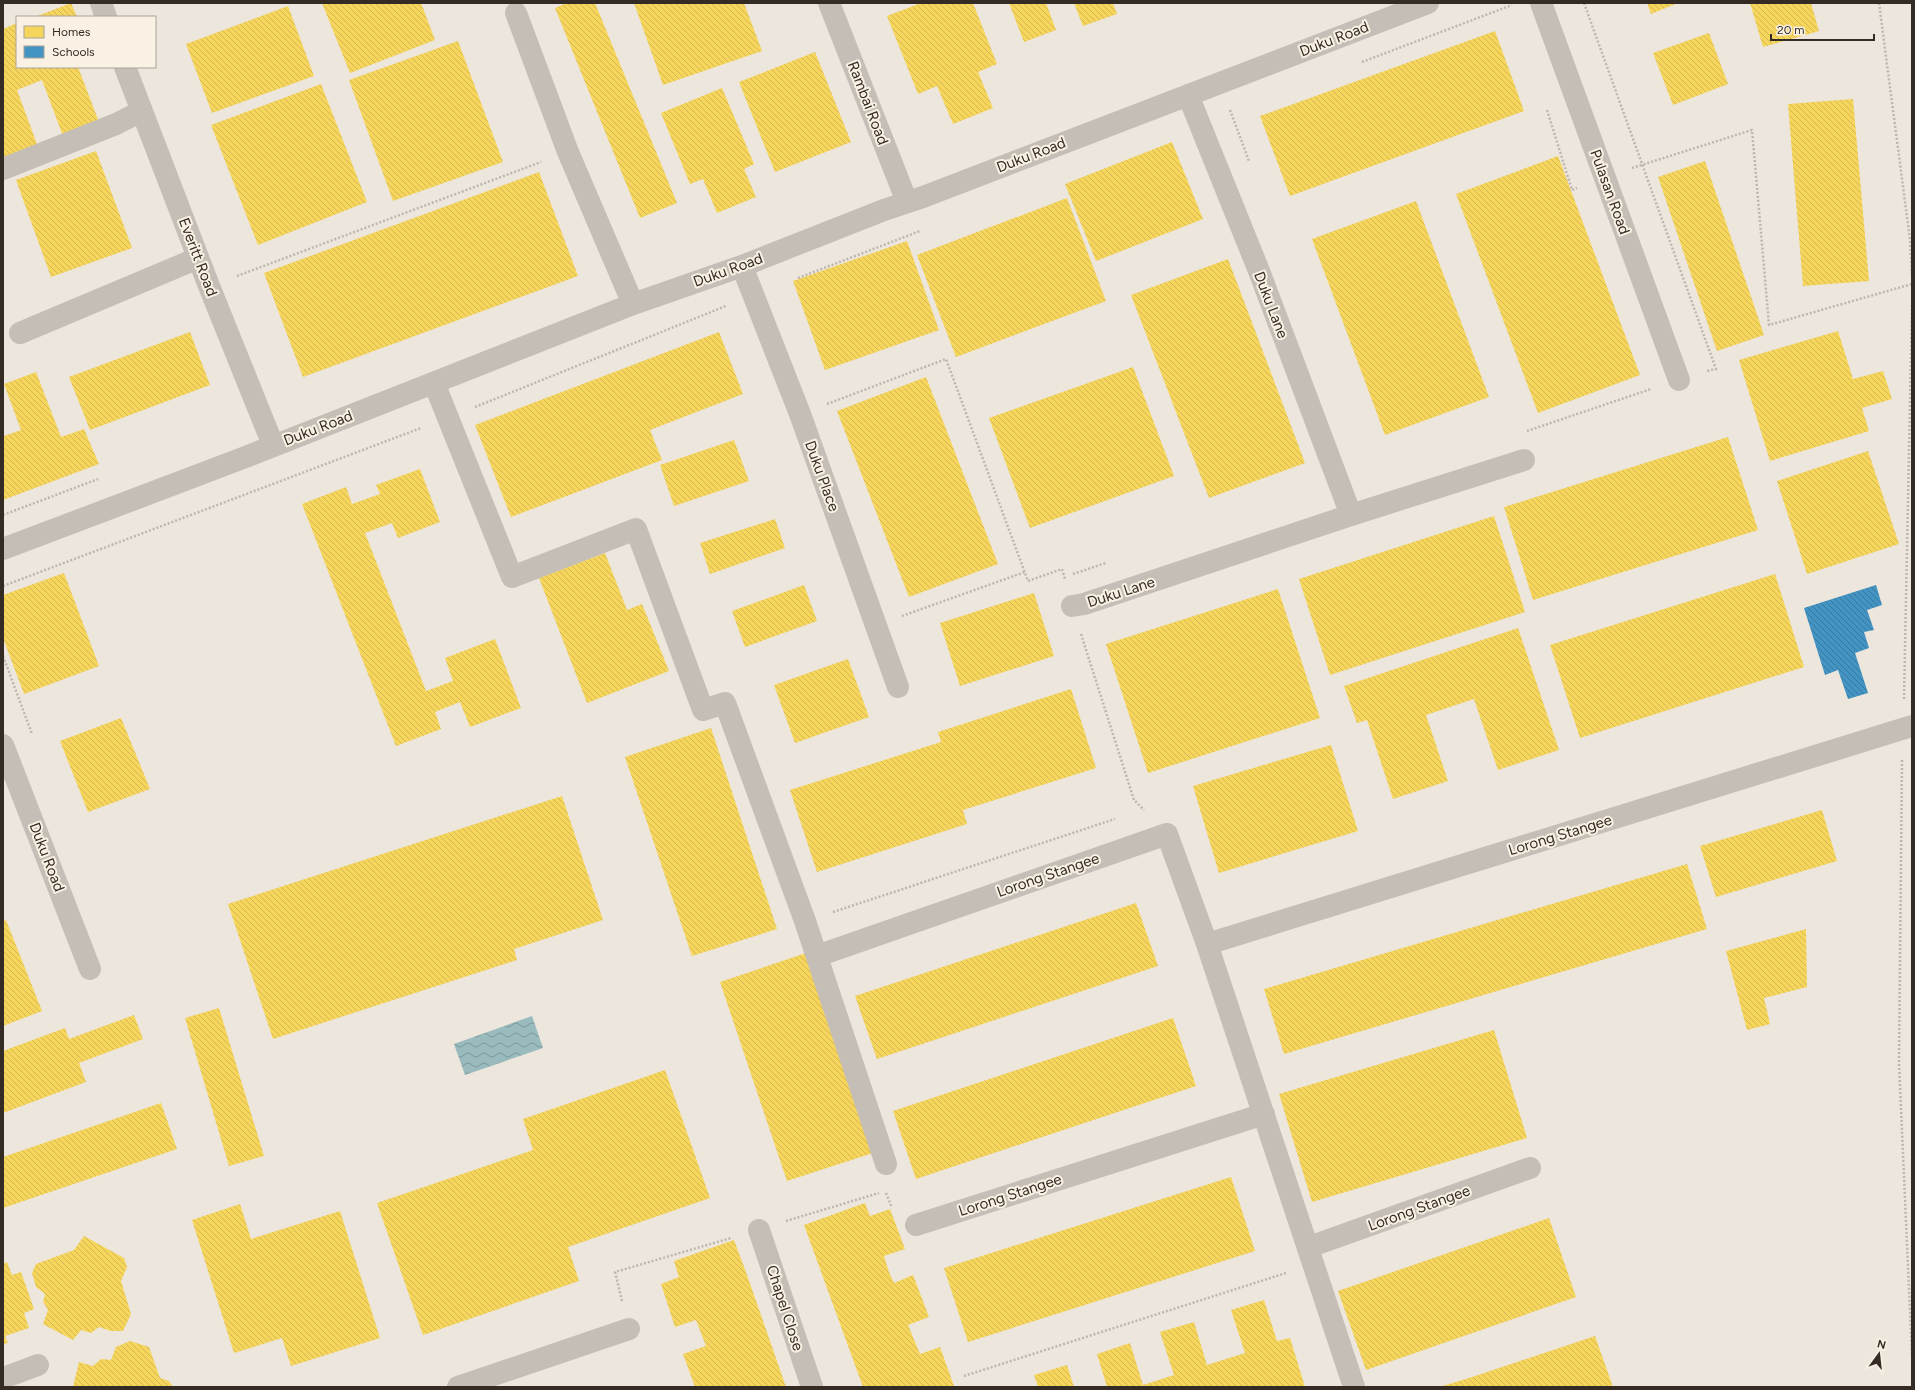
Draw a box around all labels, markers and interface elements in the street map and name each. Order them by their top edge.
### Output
legend [16,16,156,68]
scale bar [1771,16,1874,42]
street label: Duku Road [1297,18,1371,60]
text: 20 m [1777,23,1805,37]
text: Homes [52,25,91,39]
text: Schools [52,45,95,59]
street label: Rambai Road [844,59,892,147]
street label: Duku Road [994,134,1068,176]
street label: Pulasan Road [1586,147,1634,237]
street label: Everitt Road [175,215,221,299]
street label: Duku Road [691,249,765,291]
street label: Duku Lane [1250,269,1292,341]
street label: Duku Road [281,407,355,449]
street label: Duku Place [801,438,843,514]
street label: Duku Lane [1085,573,1157,611]
street label: Lorong Stangee [1506,811,1614,859]
street label: Duku Road [26,820,68,894]
street label: Lorong Stangee [994,849,1102,901]
street label: Lorong Stangee [956,1170,1064,1220]
street label: Lorong Stangee [1366,1181,1472,1235]
street label: Chapel Close [763,1263,807,1353]
north arrow [1859,1334,1899,1374]
text: N [1876,1337,1887,1352]

